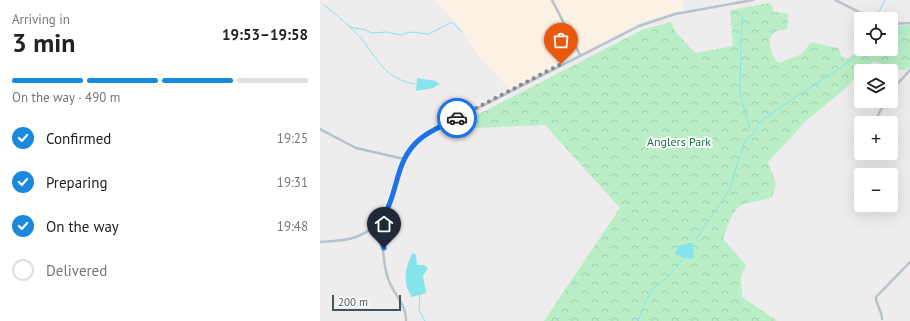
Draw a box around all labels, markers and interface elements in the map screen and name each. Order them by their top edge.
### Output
text: Arriving in [12,11,70,28]
map controls [854,12,898,212]
button: locate [854,12,898,56]
pin [544,23,578,64]
text: 19:53–19:58 [222,25,308,44]
text: 3 min [12,26,75,59]
icon: bag [550,29,572,51]
button: layers [854,64,898,108]
text: On the way · 490 m [12,89,120,106]
courier [437,98,477,138]
icon: car [446,107,468,129]
button: + [854,116,898,160]
icon: check [12,127,34,149]
text: Confirmed [46,129,111,148]
text: 19:25 [277,130,308,147]
park label: Anglers Park [647,134,711,149]
button: − [854,168,898,212]
icon: check [12,171,34,193]
text: Preparing [46,173,108,192]
text: 19:31 [277,174,308,191]
pin [367,207,401,248]
icon: home [373,213,395,235]
icon: check [12,215,34,237]
text: On the way [46,217,119,236]
text: 19:48 [277,218,308,235]
text: Delivered [46,261,107,280]
scale bar [332,293,401,312]
text: 200 m [338,295,368,309]

